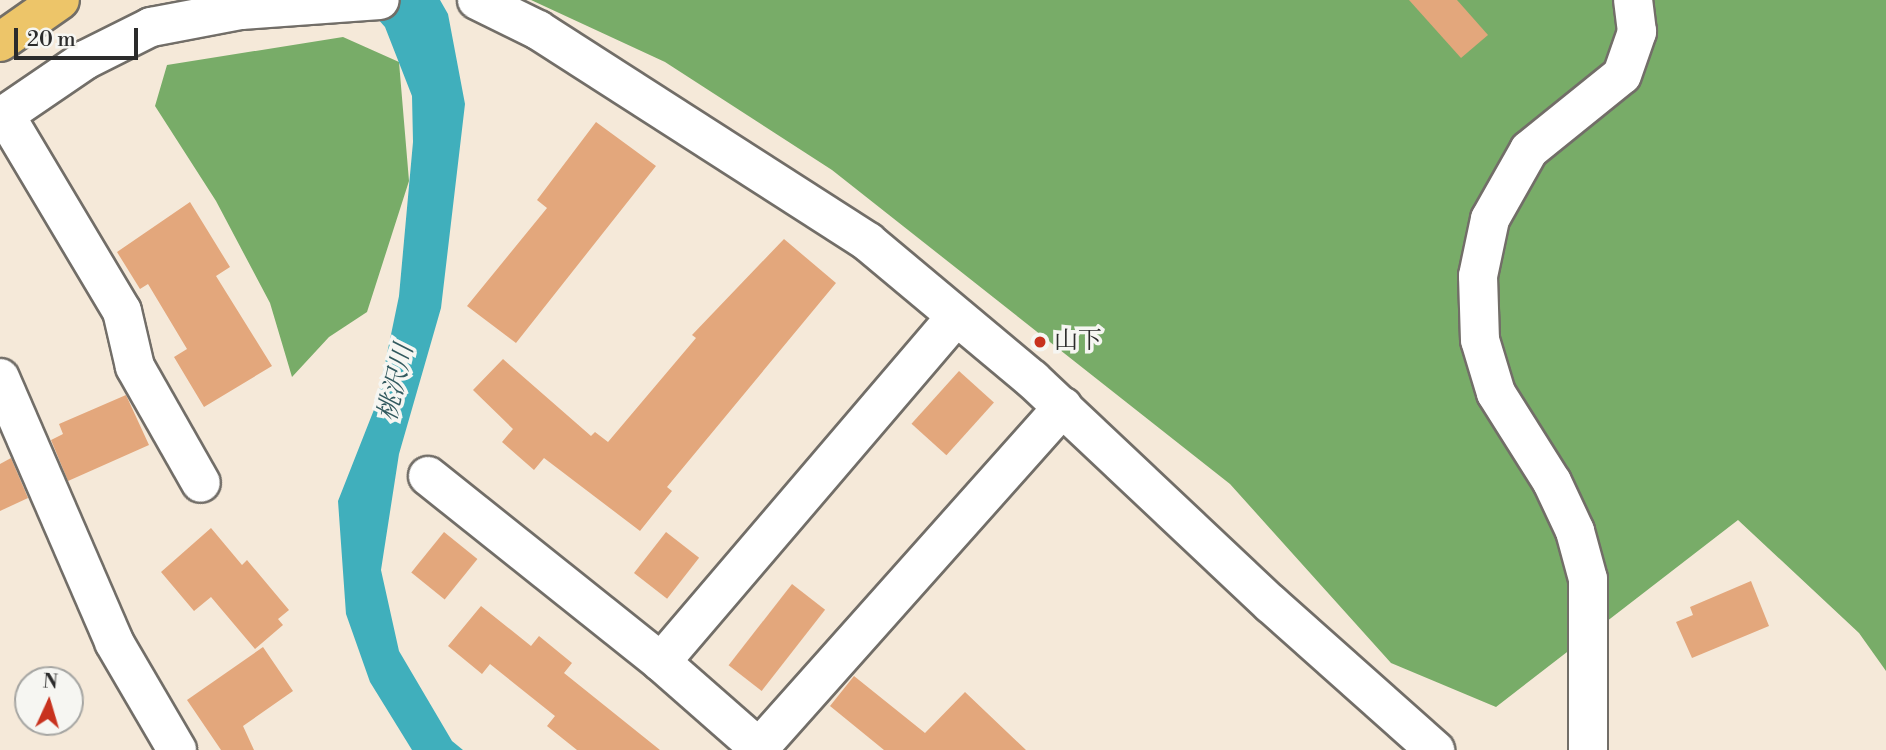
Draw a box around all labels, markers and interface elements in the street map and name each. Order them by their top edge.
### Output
scale bar [18,14,142,58]
text: 20 m [27,27,76,53]
place label: 山下 [1054,328,1102,356]
marker: 山下 [1032,334,1048,350]
water label: 桃沢川 [373,341,421,425]
north arrow [14,666,84,736]
text: N [42,670,59,695]

